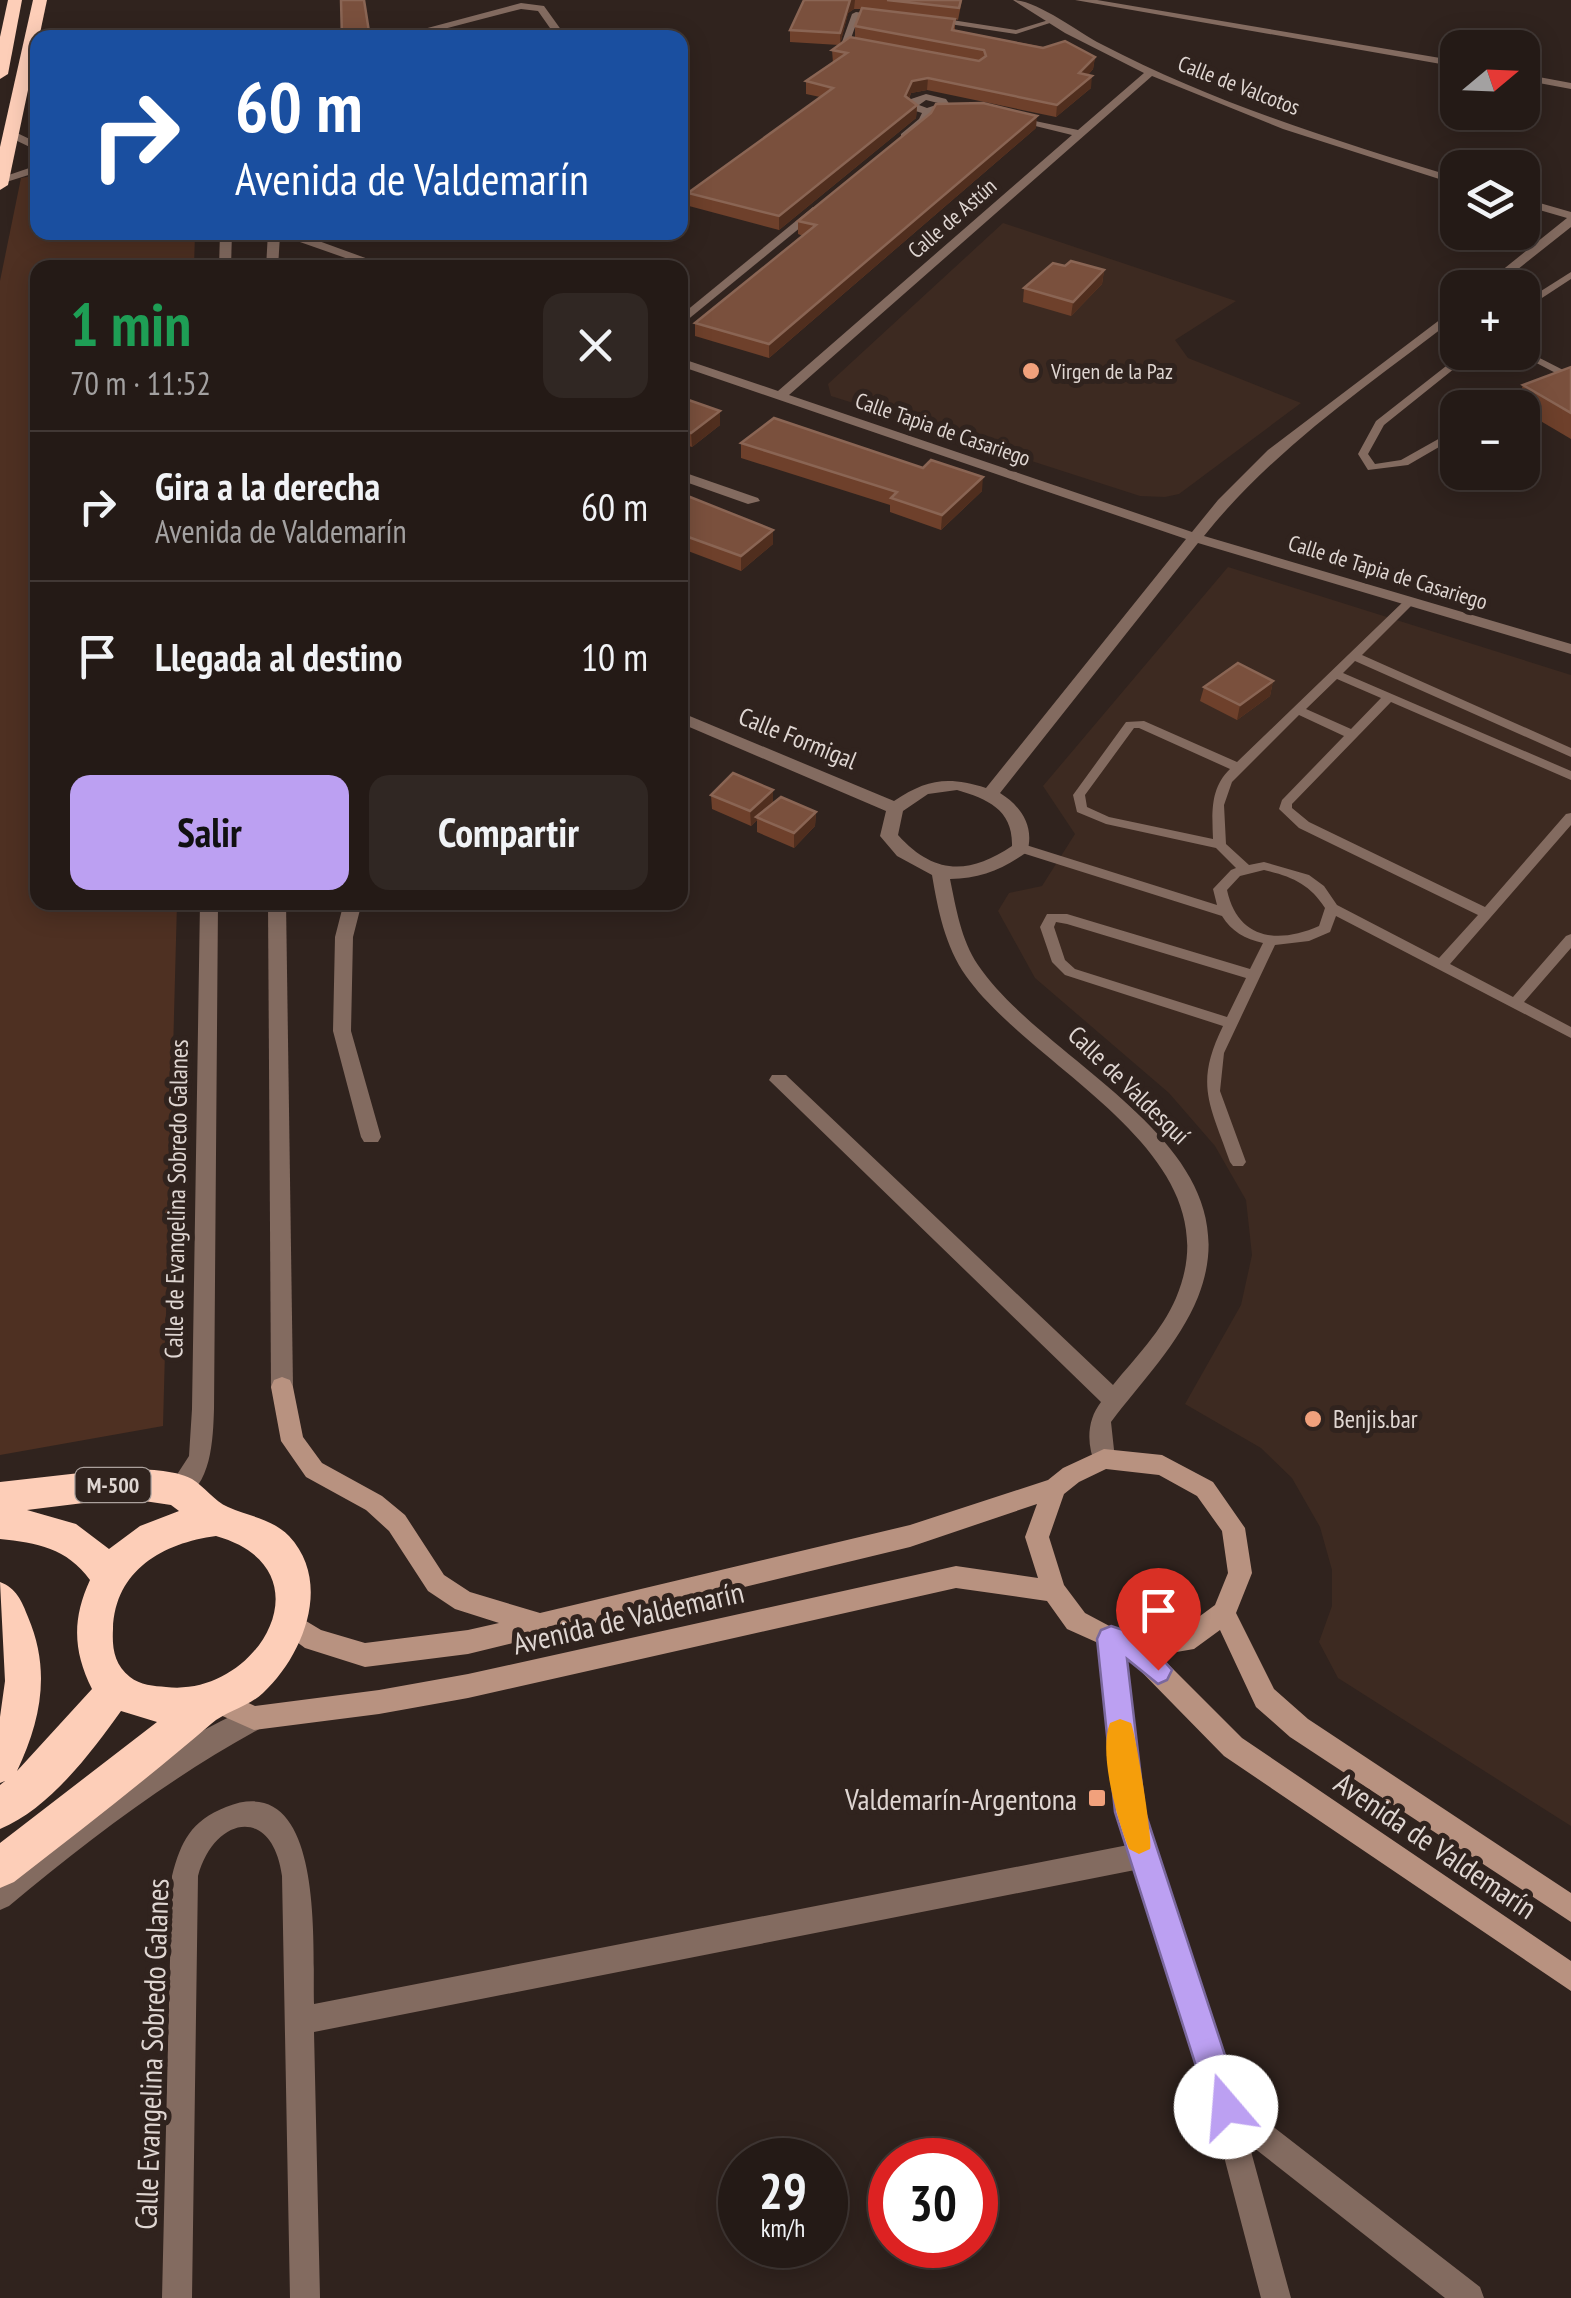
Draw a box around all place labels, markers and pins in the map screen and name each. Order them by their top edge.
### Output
place label: Virgen de la Paz [1050,357,1173,385]
marker: Virgen de la Paz [1020,360,1042,382]
place label: Benjis.bar [1333,1403,1418,1435]
marker: Benjis.bar [1302,1408,1324,1430]
pin [1116,1568,1201,1671]
place label: Valdemarín-Argentona [844,1779,1077,1818]
marker: Valdemarín-Argentona [1086,1787,1108,1809]

